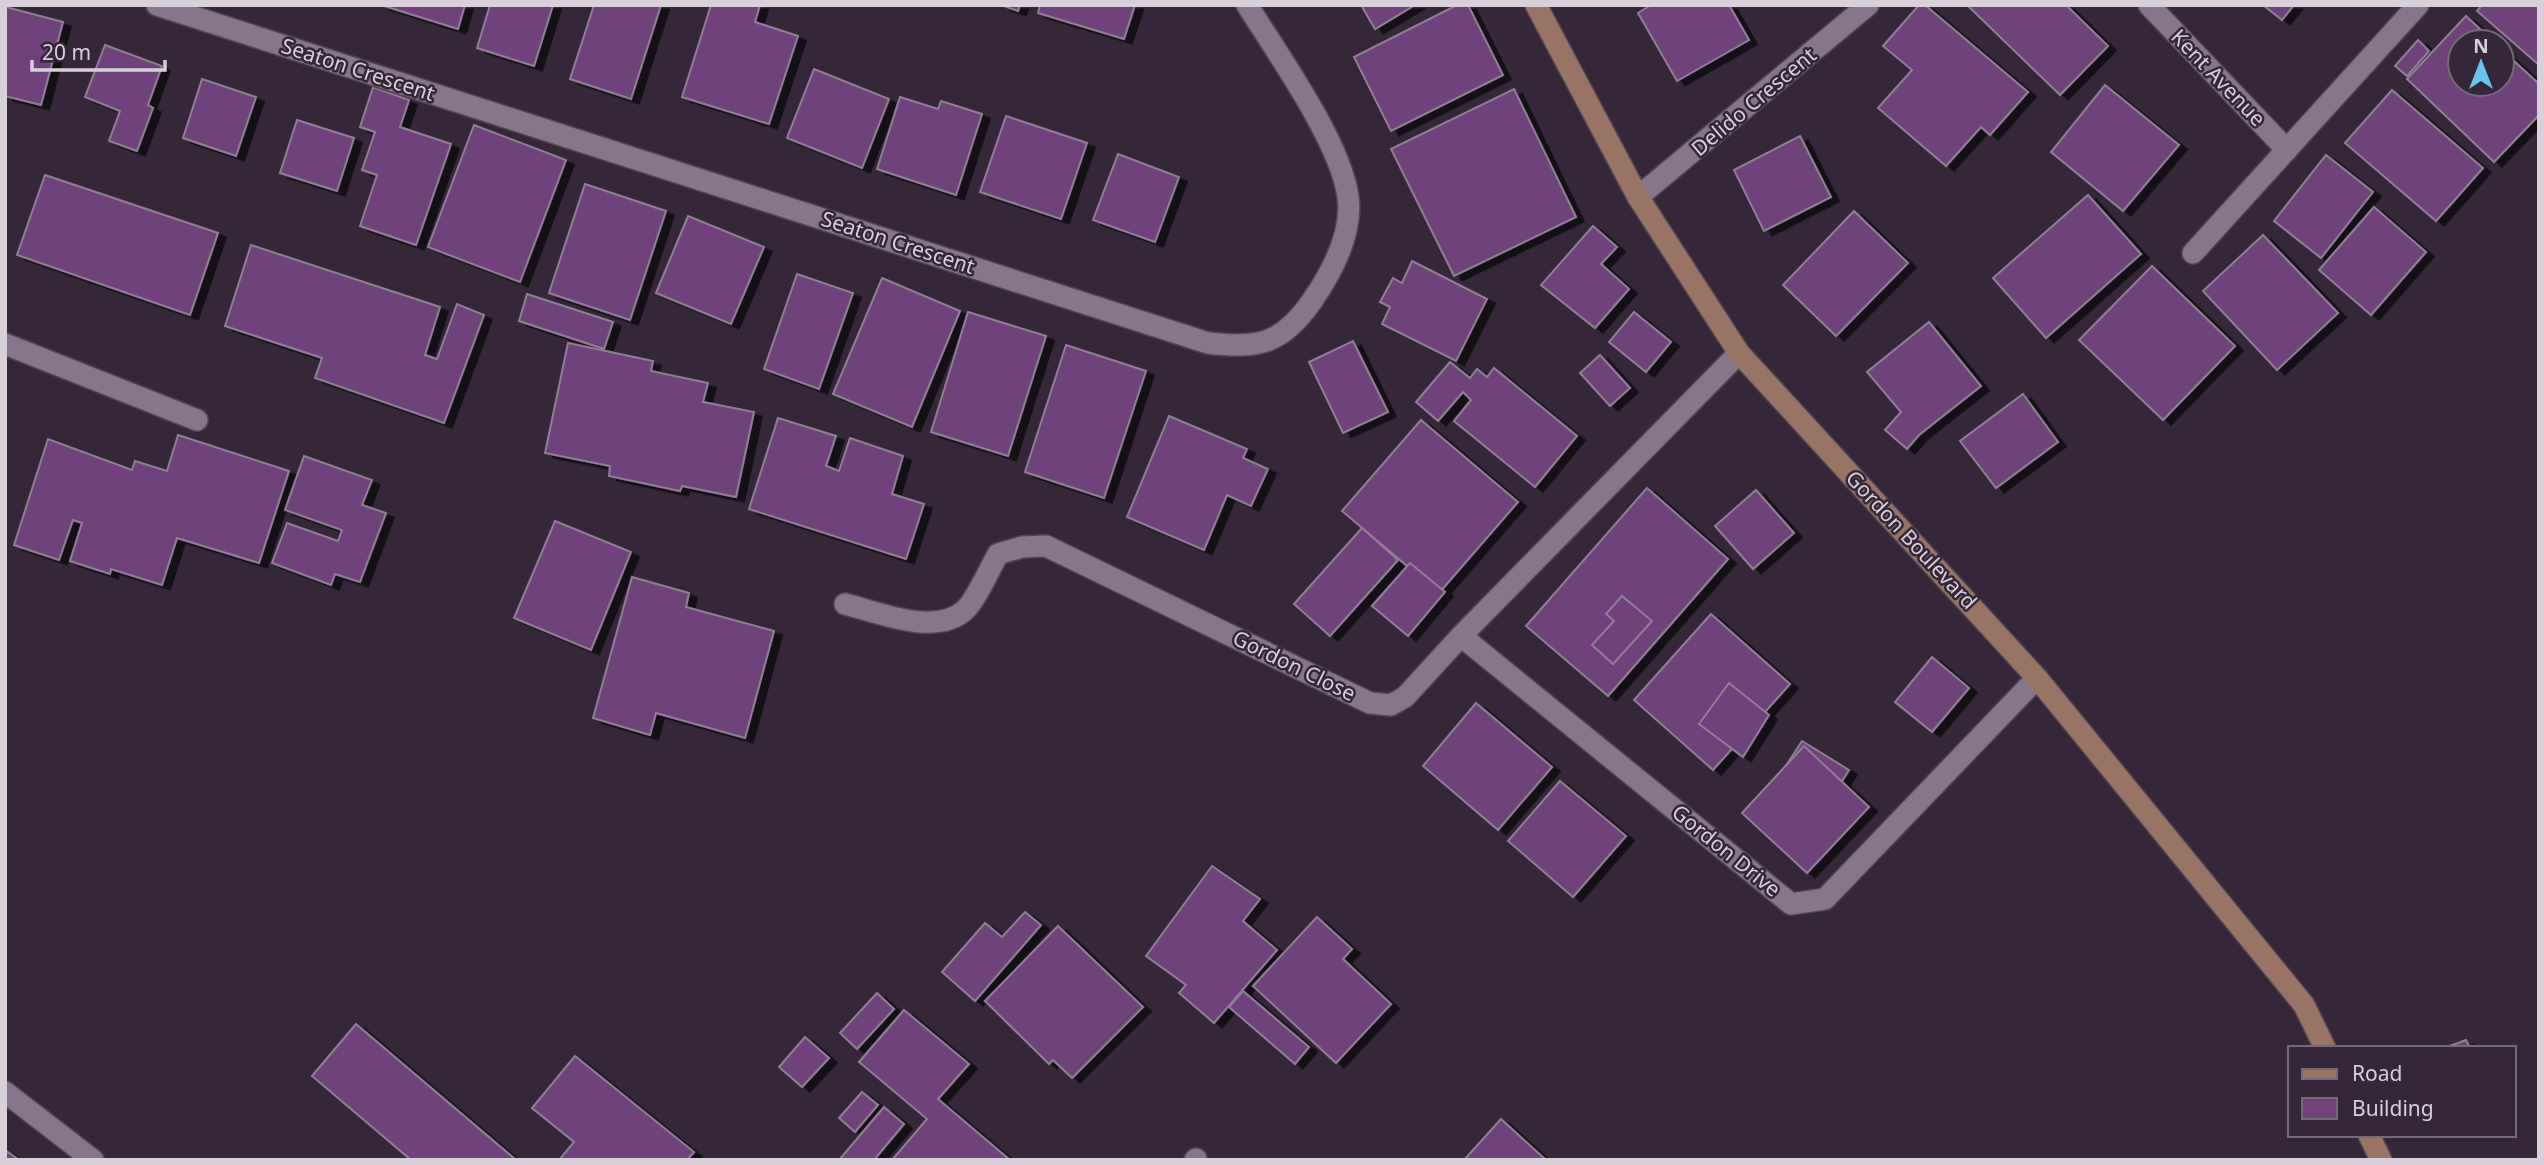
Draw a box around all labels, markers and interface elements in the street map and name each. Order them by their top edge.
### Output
street label: Kent Avenue [2165,23,2272,132]
scale bar [32,28,164,72]
north arrow [2446,28,2516,98]
street label: Seaton Crescent [278,31,439,107]
text: N [2473,33,2489,59]
text: 20 m [42,38,91,66]
street label: Delido Crescent [1685,40,1822,162]
street label: Seaton Crescent [818,204,979,280]
street label: Gordon Boulevard [1840,464,1983,615]
street label: Gordon Close [1228,623,1361,707]
street label: Gordon Drive [1666,798,1787,903]
legend [2288,1046,2516,1137]
text: Road [2352,1059,2402,1087]
text: Building [2352,1094,2434,1122]

